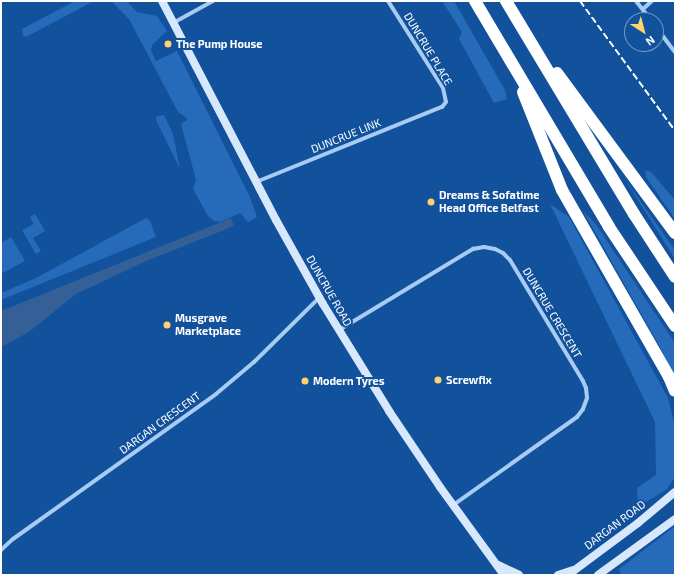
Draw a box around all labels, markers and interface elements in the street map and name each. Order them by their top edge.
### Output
street label: DUNCRUE PLACE [401,10,455,88]
north arrow [624,12,664,52]
text: N [644,34,658,49]
place label: The Pump House [176,37,262,51]
marker: The Pump House [163,39,173,49]
street label: DUNCRUE LINK [309,116,383,156]
place label: Dreams & Sofatime Head Office Belfast [439,189,539,215]
marker: Dreams & Sofatime Head Office Belfast [426,197,436,207]
street label: DUNCRUE ROAD [303,253,355,329]
street label: DUNCRUE CRESCENT [520,265,584,361]
place label: Musgrave Marketplace [175,312,241,338]
marker: Musgrave Marketplace [162,320,172,330]
place label: Screwfix [446,373,492,387]
place label: Modern Tyres [313,374,385,388]
marker: Screwfix [433,375,443,385]
marker: Modern Tyres [300,376,310,386]
street label: DARGAN CRESCENT [117,389,203,457]
street label: DARGAN ROAD [582,498,648,552]

